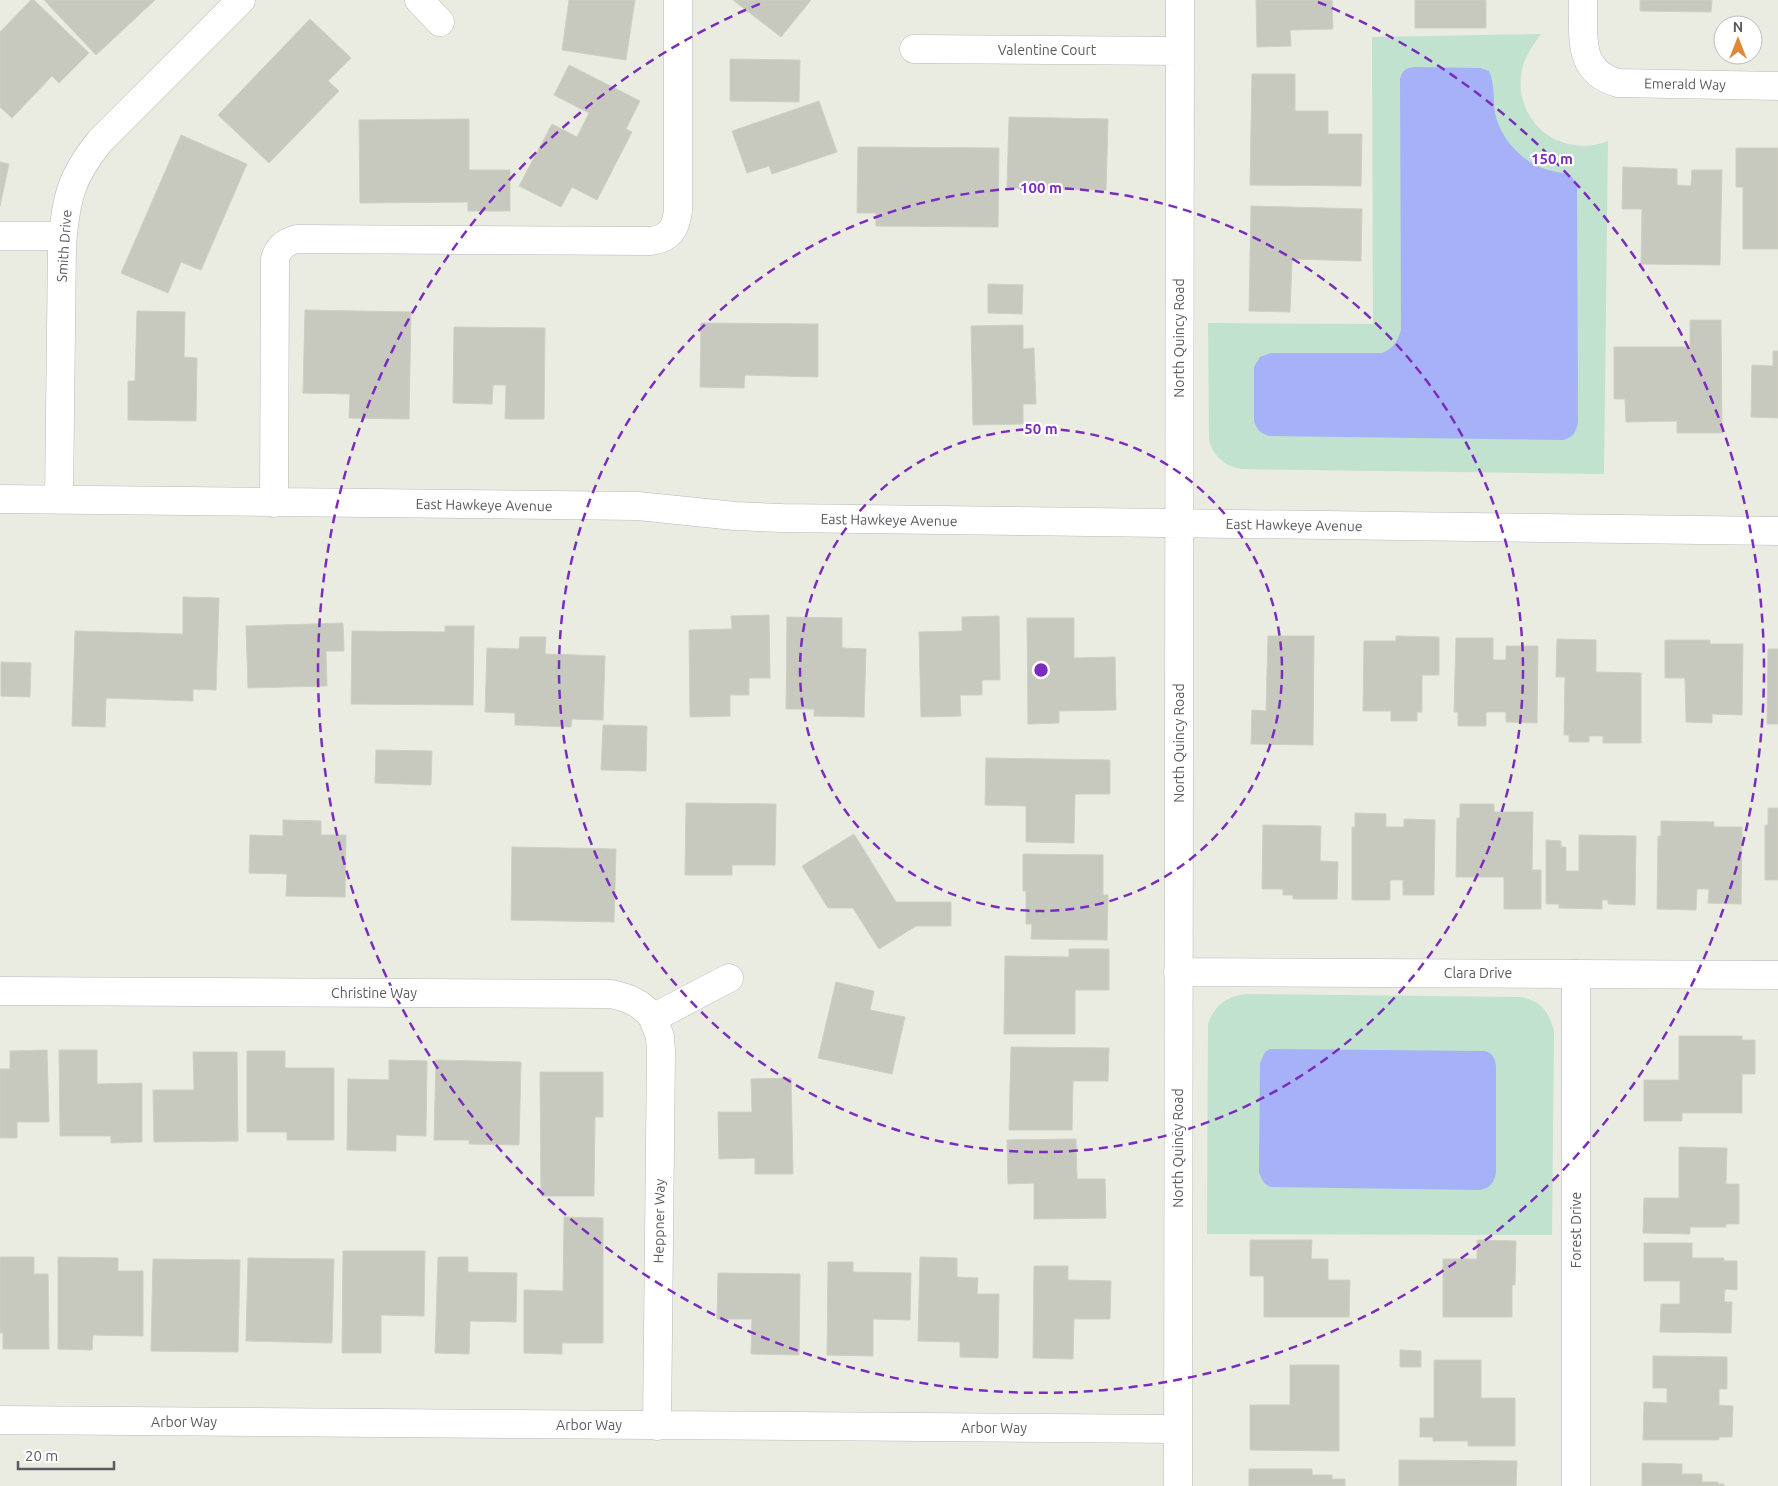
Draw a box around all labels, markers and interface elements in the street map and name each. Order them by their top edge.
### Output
north arrow [1713,15,1763,65]
text: N [1733,19,1743,35]
street label: Valentine Court [998,42,1097,58]
street label: Emerald Way [1644,75,1726,93]
text: 150 m [1531,150,1573,167]
text: 100 m [1020,179,1062,196]
street label: Smith Drive [53,209,75,283]
street label: North Quincy Road [1171,278,1187,398]
text: 50 m [1024,420,1058,437]
street label: East Hawkeye Avenue [415,496,553,514]
street label: East Hawkeye Avenue [820,511,958,529]
street label: East Hawkeye Avenue [1225,516,1363,534]
centre of rings [1032,661,1050,679]
street label: North Quincy Road [1171,683,1187,803]
street label: Clara Drive [1444,965,1512,981]
street label: Christine Way [331,985,417,1001]
street label: North Quincy Road [1170,1088,1186,1208]
street label: Heppner Way [650,1178,668,1263]
street label: Forest Drive [1568,1192,1584,1268]
street label: Arbor Way [151,1414,217,1430]
street label: Arbor Way [556,1417,622,1433]
street label: Arbor Way [961,1420,1027,1436]
scale bar [18,1438,114,1470]
text: 20 m [25,1447,58,1464]

